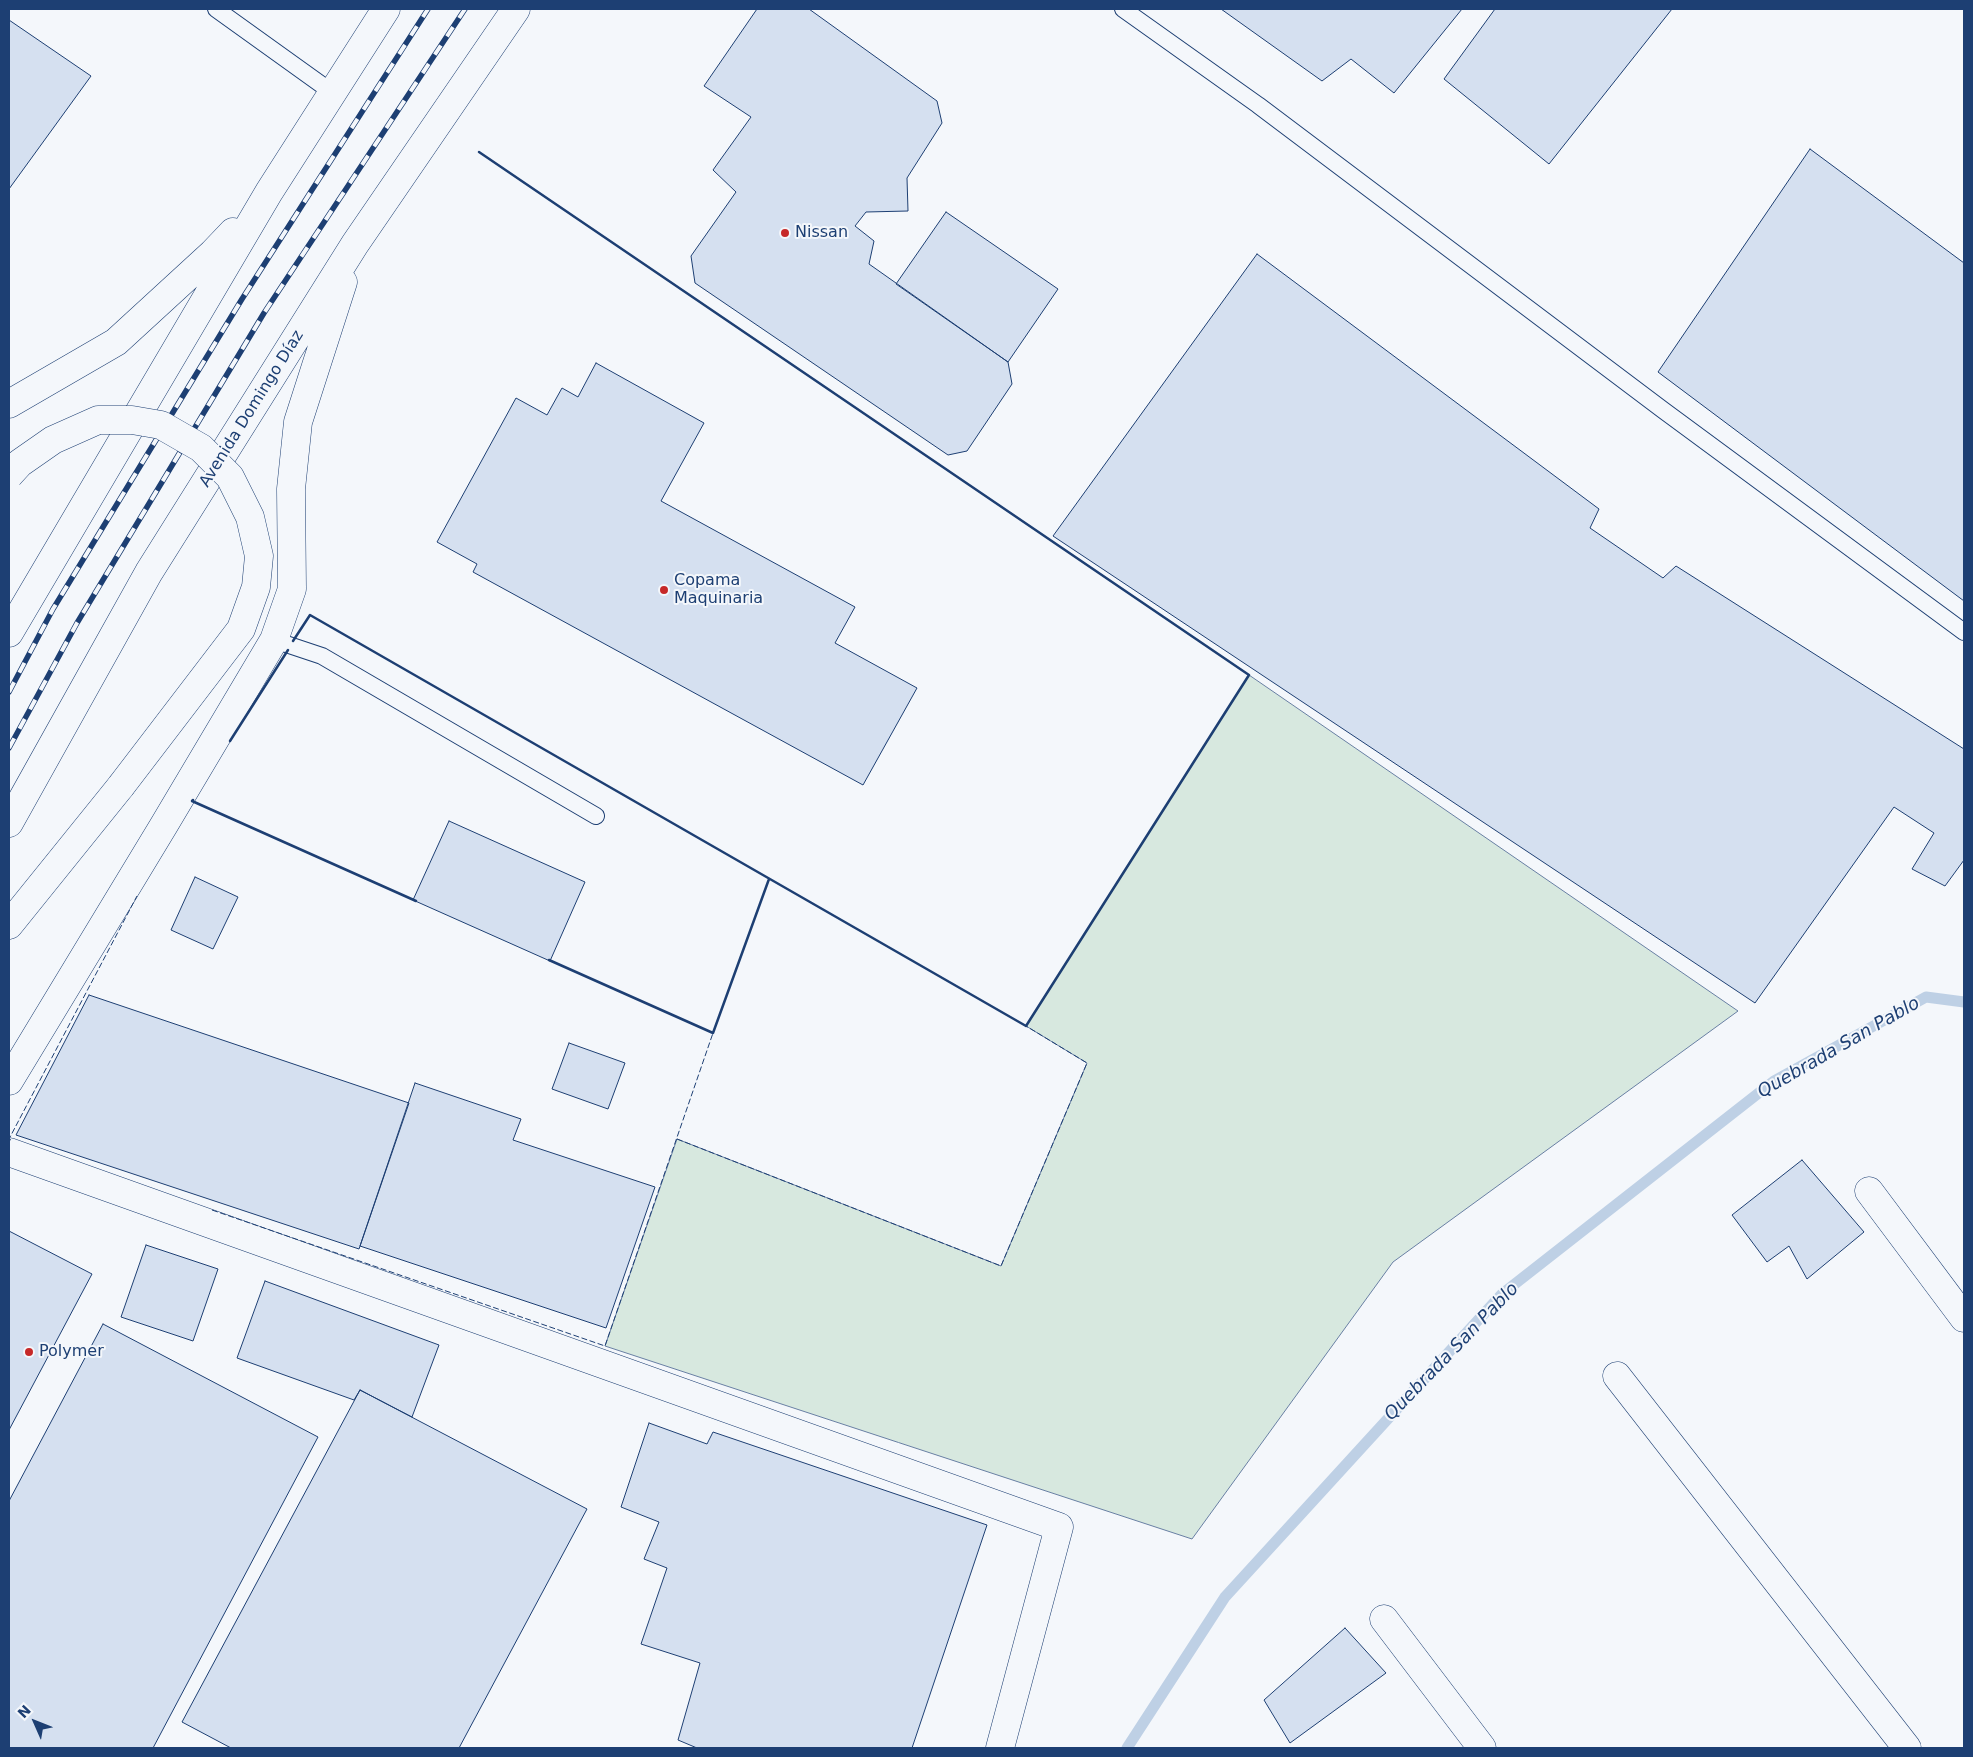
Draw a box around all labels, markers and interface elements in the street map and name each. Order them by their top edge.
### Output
place label: Nissan [795,223,848,243]
marker: Nissan [779,227,791,239]
street label: Avenida Domingo Díaz [196,327,308,491]
place label: Copama Maquinaria [674,571,763,609]
marker: Copama Maquinaria [658,584,670,596]
water label: Quebrada San Pablo [1754,993,1924,1103]
water label: Quebrada San Pablo [1380,1278,1524,1426]
place label: Polymer [39,1342,104,1362]
marker: Polymer [23,1346,35,1358]
north arrow [10,1697,60,1747]
text: N [14,1702,34,1721]

